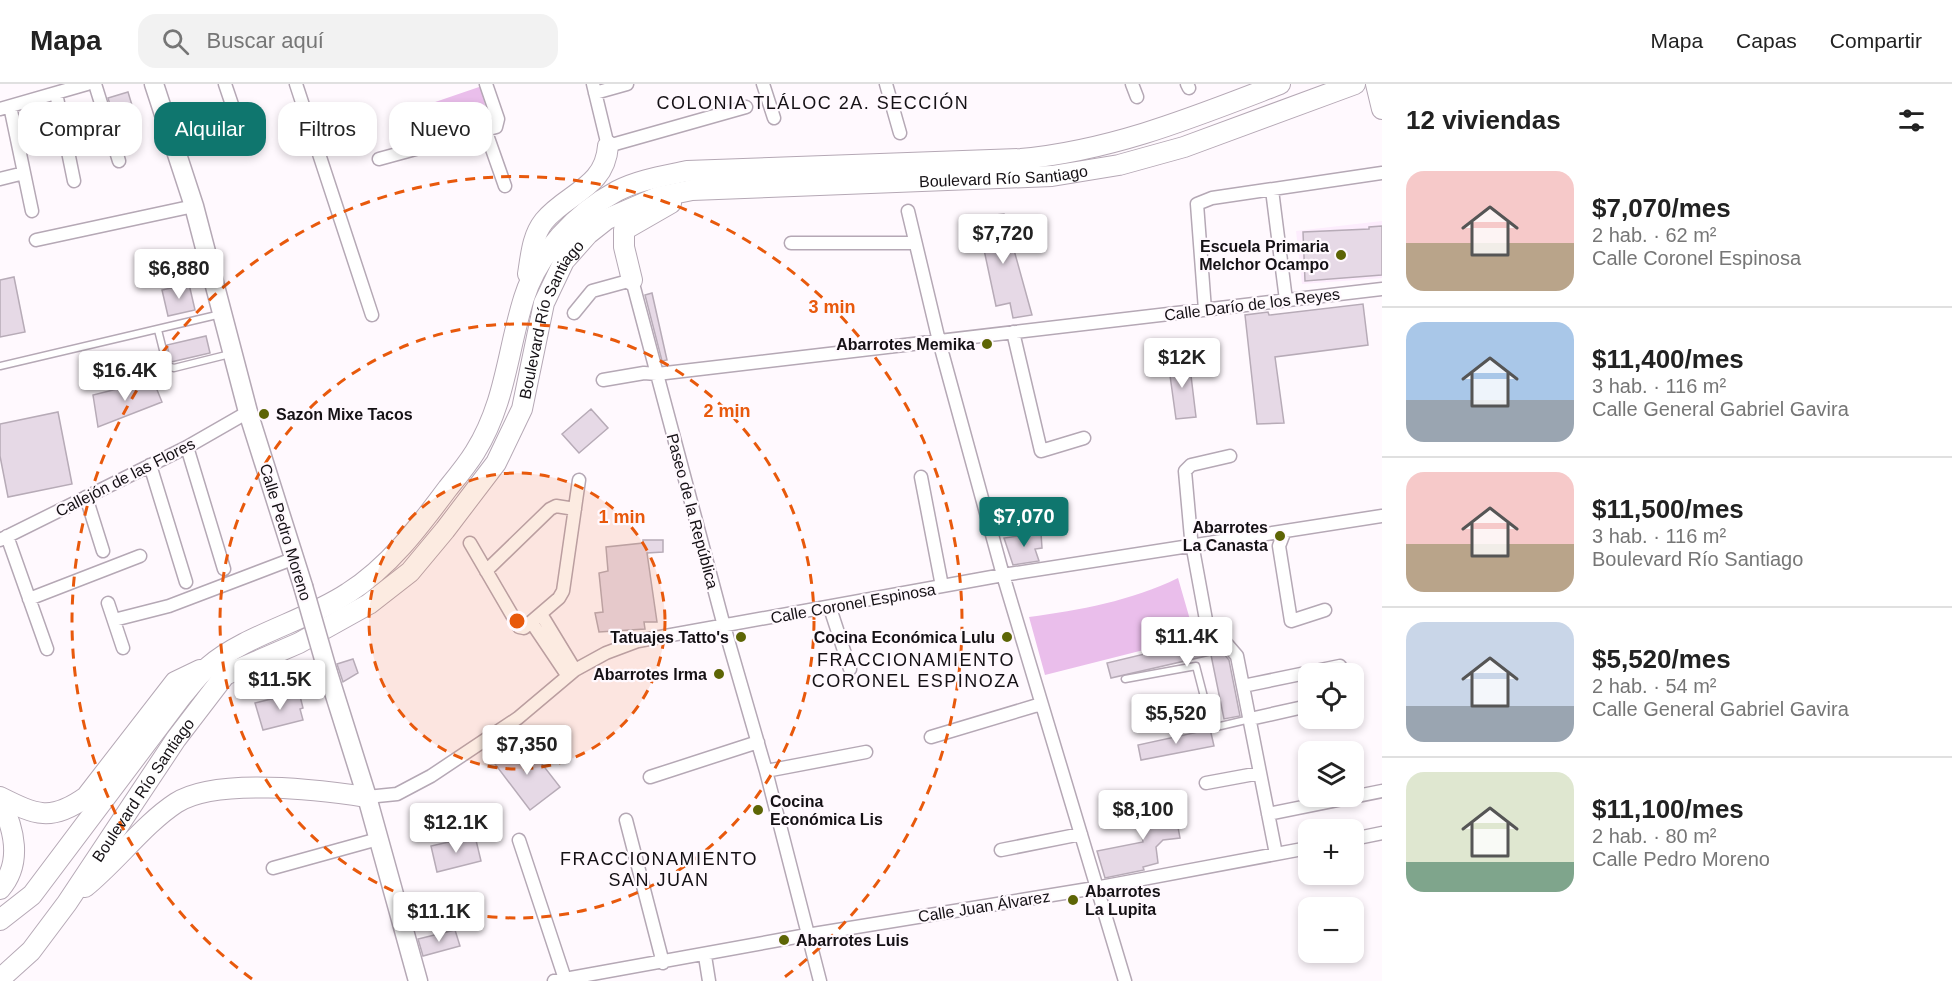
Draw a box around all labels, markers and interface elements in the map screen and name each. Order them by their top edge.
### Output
search box [138,14,558,68]
text: Mapa [30,25,102,56]
icon: search [159,25,192,58]
text: Buscar aquí [207,28,324,53]
text: Mapa [1651,29,1703,52]
text: Capas [1736,29,1797,52]
text: Compartir [1830,29,1922,52]
district label: COLONIA TLÁLOC 2A. SECCIÓN [657,92,969,113]
chip: Comprar [18,102,142,156]
chip: Alquilar [154,102,266,156]
chip: Filtros [278,102,377,156]
chip: Nuevo [389,102,492,156]
icon: filters [1895,104,1928,137]
text: 12 viviendas [1406,105,1561,135]
street label: Boulevard Río Santiago [919,162,1089,190]
text: $7,070/mes [1592,193,1731,223]
icon: home [1454,195,1526,267]
pin: $7,720 [954,214,1052,265]
text: $7,720 [972,222,1034,244]
text: 2 hab. · 62 m² [1592,224,1717,246]
street label: Boulevard Río Santiago [516,237,587,400]
place label: Escuela Primaria Melchor Ocampo [1199,238,1329,273]
text: Calle Coronel Espinosa [1592,247,1801,269]
marker: Escuela Primaria Melchor Ocampo [1334,248,1348,262]
pin: $6,880 [130,249,228,300]
text: $6,880 [148,257,210,279]
street label: Calle Darío de los Reyes [1163,285,1341,324]
text: 3 min [808,297,856,317]
place label: Abarrotes Memika [836,336,975,353]
marker: Abarrotes Memika [980,337,994,351]
pin: $12K [1146,338,1218,389]
text: $11,400/mes [1592,344,1744,374]
text: $12K [1158,346,1206,368]
icon: home [1454,346,1526,418]
pin: $16.4K [76,351,174,402]
text: $16.4K [93,359,157,381]
text: 3 hab. · 116 m² [1592,375,1726,397]
text: Calle General Gabriel Gavira [1592,398,1849,420]
text: 2 min [703,401,751,421]
place label: Sazon Mixe Tacos [276,406,413,423]
marker: Sazon Mixe Tacos [257,407,271,421]
street label: Paseo de la República [664,432,721,591]
street label: Callejón de las Flores [53,435,198,520]
street label: Calle Pedro Moreno [257,462,314,603]
text: $11,500/mes [1592,494,1744,524]
icon: home [1454,496,1526,568]
pin: $7,070 [975,497,1073,548]
text: $7,070 [993,505,1055,527]
text: 1 min [598,507,646,527]
place label: Abarrotes La Canasta [1183,519,1268,554]
text: 3 hab. · 116 m² [1592,525,1726,547]
marker: Abarrotes La Canasta [1273,529,1287,543]
text: Boulevard Río Santiago [1592,548,1803,570]
street label: Calle Coronel Espinosa [769,581,937,626]
centre of rings [507,611,527,631]
pin: $11.4K [1138,617,1236,668]
text: $11.4K [1155,625,1219,647]
place label: Tatuajes Tatto's [610,629,729,646]
place label: Cocina Económica Lulu [814,629,995,646]
marker: Tatuajes Tatto's [734,630,748,644]
marker: Cocina Económica Lulu [1000,630,1014,644]
text: $5,520/mes [1592,644,1731,674]
icon: home [1454,646,1526,718]
district label: FRACCIONAMIENTO CORONEL ESPINOZA [812,650,1020,691]
pin: $11.5K [231,660,329,711]
map controls [1298,663,1364,963]
button: locate [1298,663,1364,729]
place label: Abarrotes Irma [593,666,707,683]
marker: Abarrotes Irma [712,667,726,681]
text: $11.5K [248,668,312,690]
text: 2 hab. · 54 m² [1592,675,1717,697]
pin: $5,520 [1127,694,1225,745]
text: Calle General Gabriel Gavira [1592,698,1849,720]
text: $5,520 [1145,702,1207,724]
street label: Boulevard Río Santiago [89,715,198,865]
pin: $7,350 [478,725,576,776]
text: $7,350 [496,733,558,755]
button: layers [1298,741,1364,807]
pin: $8,100 [1094,790,1192,841]
place label: Cocina Económica Lis [770,793,883,828]
text: $11,100/mes [1592,794,1744,824]
icon: home [1454,796,1526,868]
text: $8,100 [1112,798,1174,820]
pin: $12.1K [407,803,505,854]
marker: Cocina Económica Lis [751,803,765,817]
text: $12.1K [424,811,488,833]
button: + [1298,819,1364,885]
text: 2 hab. · 80 m² [1592,825,1717,847]
text: Calle Pedro Moreno [1592,848,1770,870]
district label: FRACCIONAMIENTO SAN JUAN [560,849,758,890]
place label: Abarrotes La Lupita [1085,883,1161,918]
street label: Calle Juan Álvarez [917,887,1051,925]
pin: $11.1K [390,892,488,943]
marker: Abarrotes La Lupita [1066,893,1080,907]
button: − [1298,897,1364,963]
text: $11.1K [407,900,471,922]
place label: Abarrotes Luis [796,932,909,949]
marker: Abarrotes Luis [777,933,791,947]

